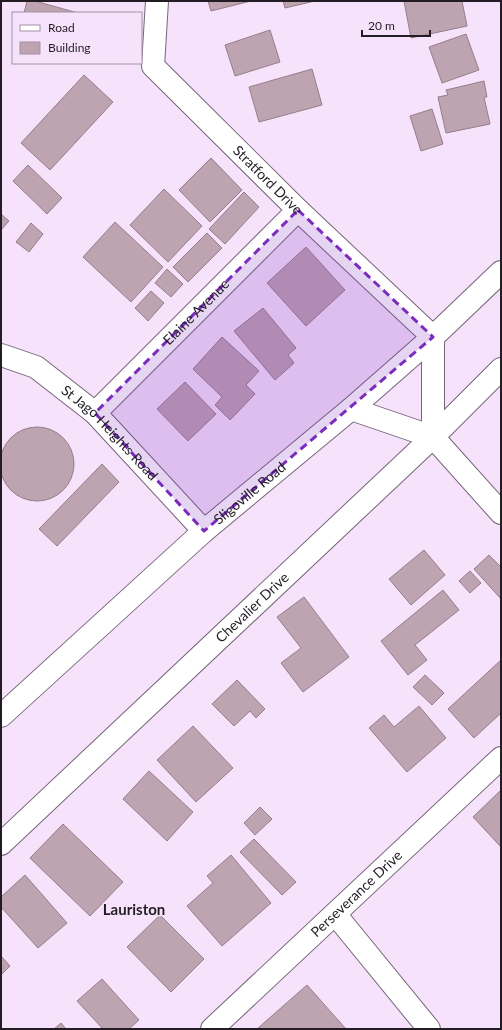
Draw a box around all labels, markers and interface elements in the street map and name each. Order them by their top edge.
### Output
legend [12,12,142,64]
scale bar [362,12,430,38]
text: 20 m [368,18,395,33]
text: Road [48,20,75,35]
text: Building [48,40,91,55]
street label: Stratford Drive [230,142,307,218]
street label: Elaine Avenue [159,275,232,348]
street label: St Jago Heights Road [58,381,162,484]
street label: Sligoville Road [210,458,289,527]
street label: Chevalier Drive [212,569,292,646]
street label: Perseverance Drive [307,846,405,940]
district label: Lauriston [103,900,165,918]

